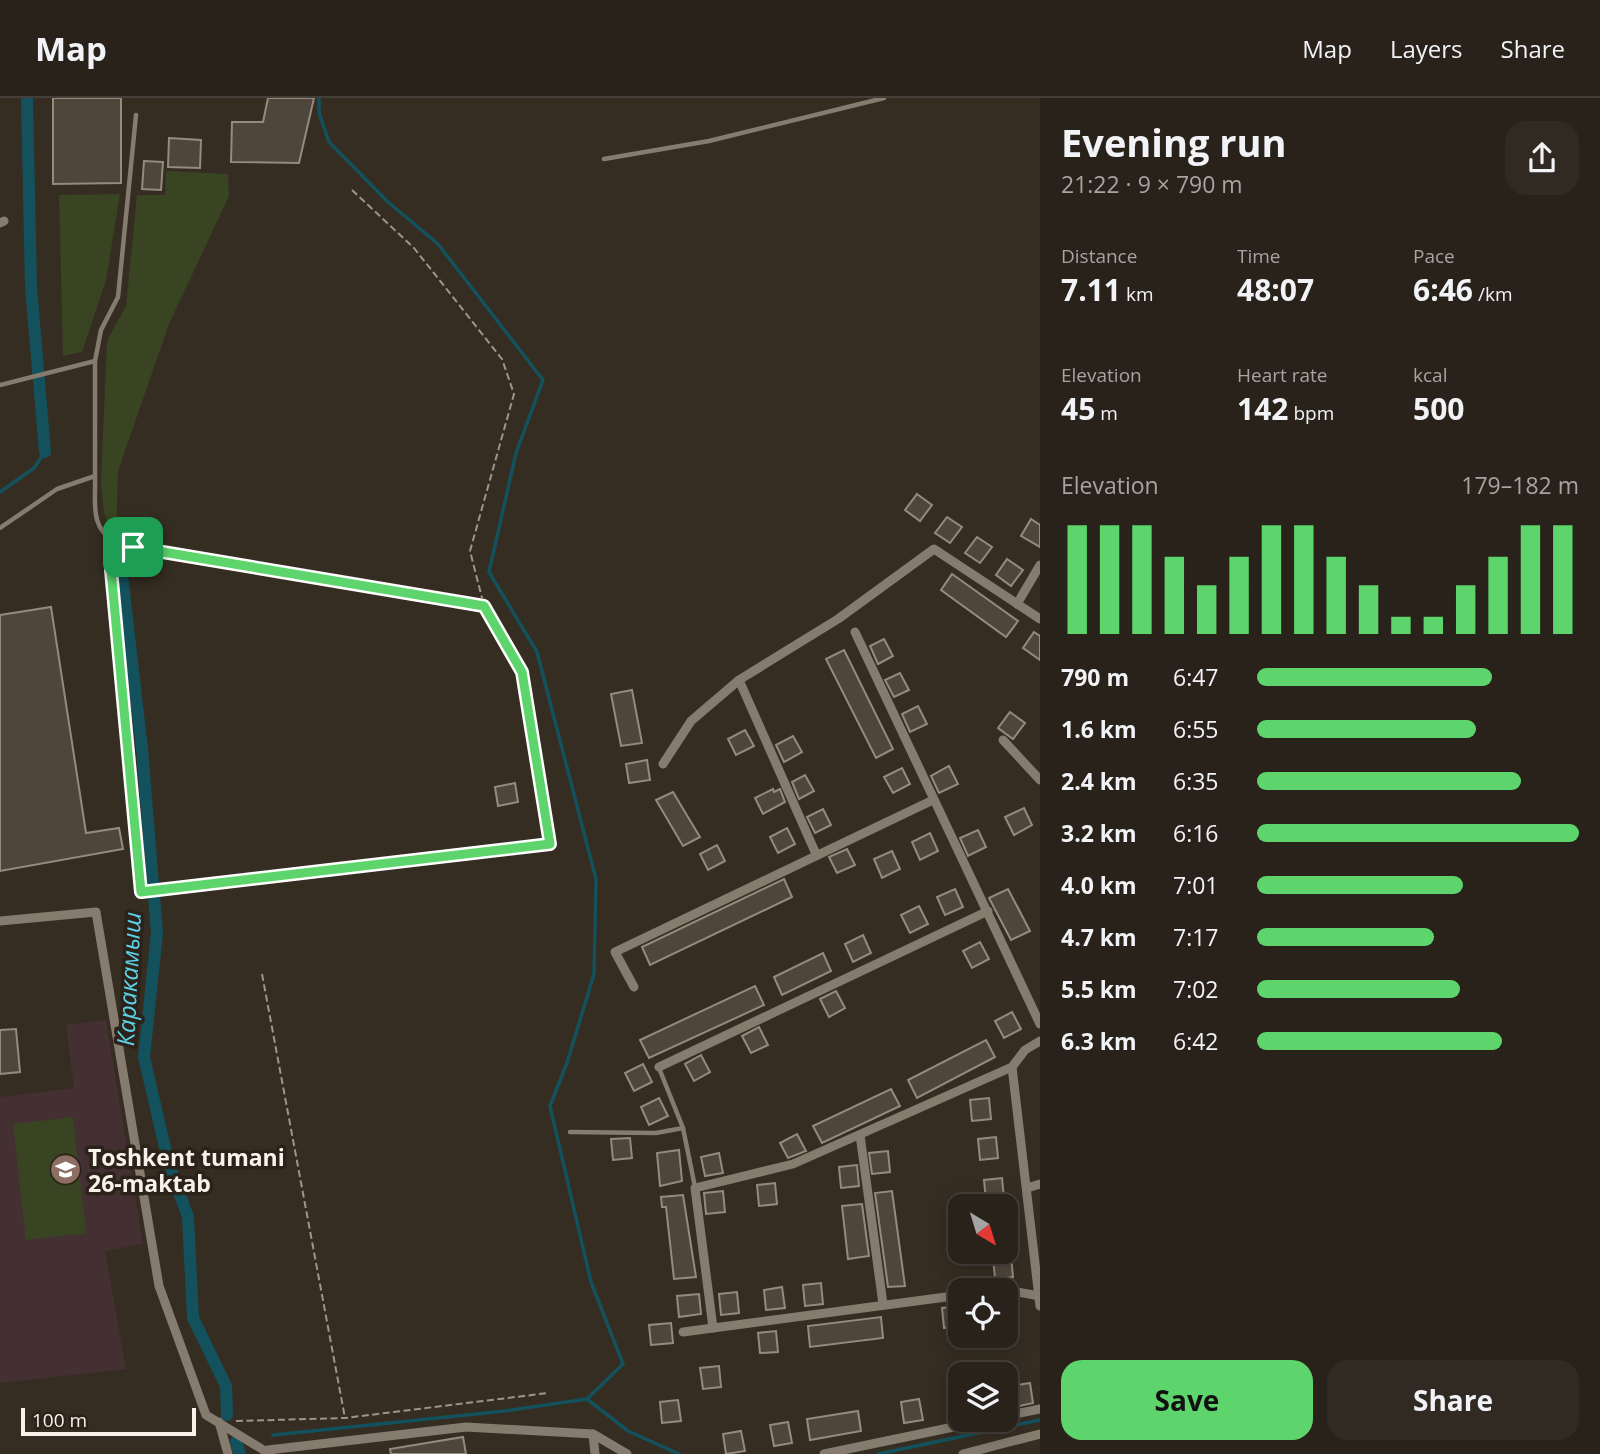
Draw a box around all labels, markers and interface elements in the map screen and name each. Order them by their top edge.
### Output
text: Map [35,26,107,71]
text: Map [1302,32,1352,65]
text: Layers [1390,32,1463,65]
text: Share [1501,32,1565,65]
text: Evening run [1061,116,1286,168]
button: share [1505,121,1579,195]
text: 21:22 · 9 × 790 m [1061,168,1243,200]
text: Distance [1061,243,1137,269]
text: Time [1237,243,1281,269]
text: Pace [1413,243,1455,269]
text: 7.11 [1061,269,1121,310]
text: 48:07 [1237,269,1314,310]
text: 6:46 [1413,269,1473,310]
text: km [1121,281,1154,307]
text: /km [1473,281,1513,307]
text: Elevation [1061,362,1142,388]
text: Heart rate [1237,362,1327,388]
text: kcal [1413,362,1447,388]
text: 45 [1061,388,1095,429]
text: 142 [1237,388,1288,429]
text: 500 [1413,388,1464,429]
text: m [1095,400,1118,426]
text: bpm [1288,400,1334,426]
text: Elevation [1061,469,1159,501]
text: 179–182 m [1461,469,1579,501]
pin [103,517,163,577]
icon: arrive [114,528,152,566]
text: 790 m [1061,661,1129,693]
text: 6:47 [1173,661,1219,693]
text: 1.6 km [1061,713,1137,745]
text: 6:55 [1173,713,1219,745]
text: 2.4 km [1061,765,1137,797]
text: 6:35 [1173,765,1219,797]
text: 3.2 km [1061,817,1137,849]
text: 6:16 [1173,817,1219,849]
text: 4.0 km [1061,869,1137,901]
text: 7:01 [1173,869,1219,901]
water label: Каракамыш [108,911,148,1047]
text: 4.7 km [1061,921,1137,953]
text: 7:17 [1173,921,1219,953]
text: 5.5 km [1061,973,1137,1005]
text: 7:02 [1173,973,1219,1005]
text: 6.3 km [1061,1025,1137,1057]
text: 6:42 [1173,1025,1219,1057]
place label: Toshkent tumani 26-maktab [88,1141,285,1199]
school or university icon: Toshkent tumani 26-maktab [48,1153,82,1187]
north arrow [948,1194,1018,1264]
map controls [948,1194,1018,1432]
button: locate [948,1278,1018,1348]
button: Save [1061,1360,1313,1440]
button: Share [1327,1360,1579,1440]
button: layers [948,1362,1018,1432]
scale bar [21,1405,196,1437]
text: 100 m [32,1407,87,1433]

